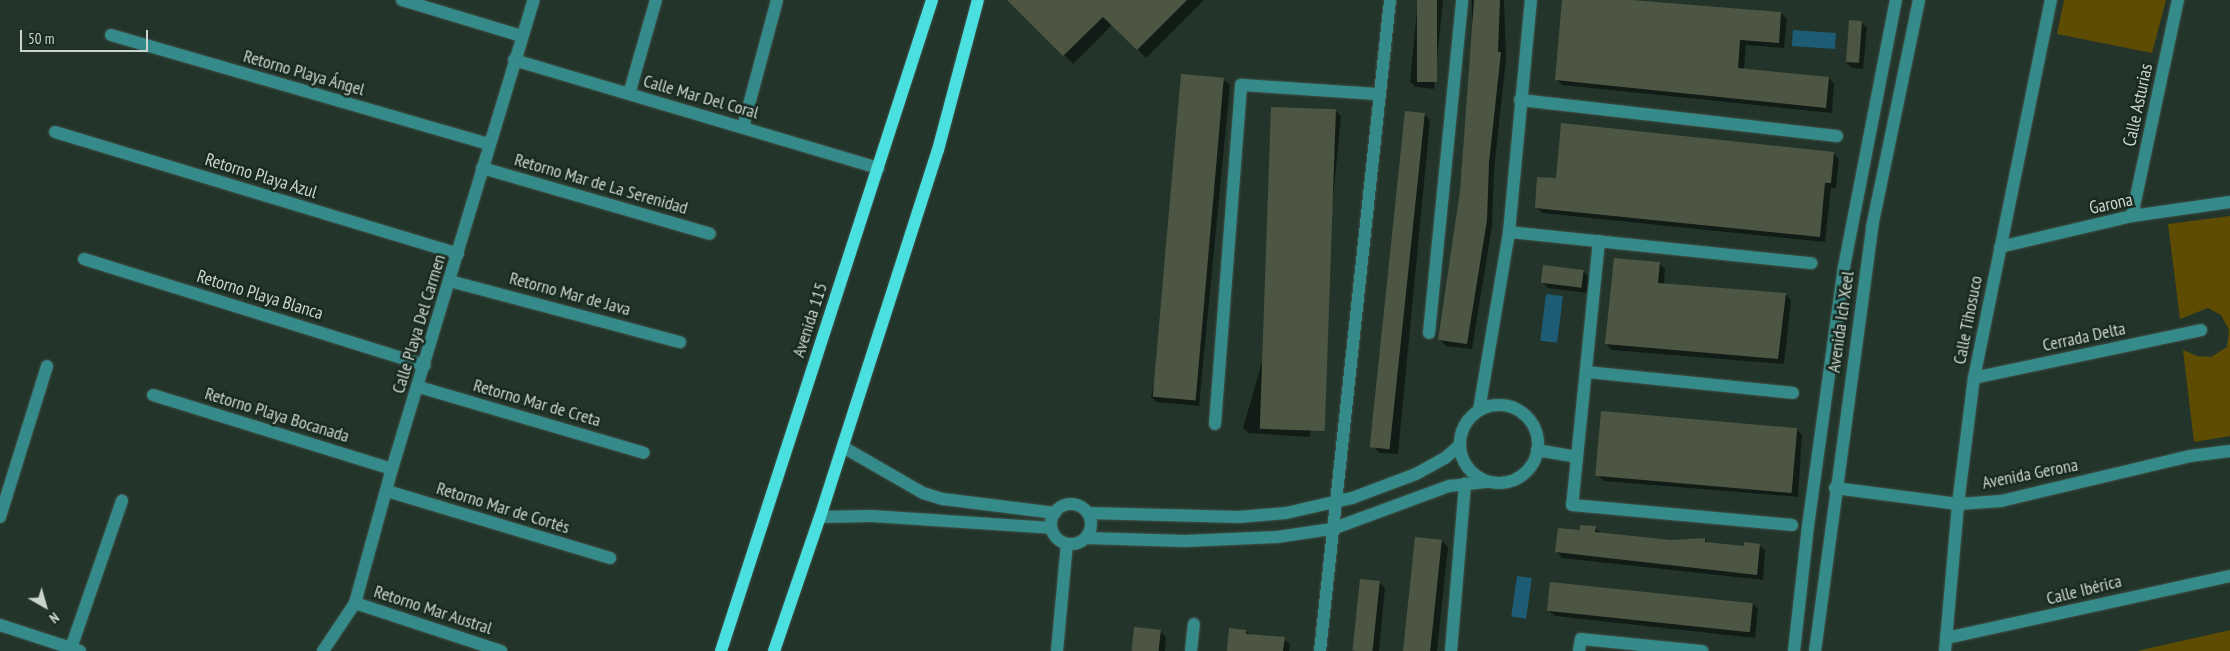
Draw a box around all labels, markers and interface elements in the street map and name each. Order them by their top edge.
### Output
scale bar [22,20,150,52]
text: 50 m [28,29,54,48]
street label: Retorno Playa Ángel [241,45,367,101]
street label: Calle Asturias [2119,62,2157,148]
street label: Calle Mar Del Coral [641,70,761,124]
street label: Retorno Playa Azul [202,149,320,203]
street label: Retorno Mar de La Serenidad [512,149,690,219]
street label: Garona [2087,189,2135,219]
street label: Calle Playa Del Carmen [388,252,450,396]
street label: Retorno Playa Blanca [194,266,326,324]
street label: Retorno Mar de Java [507,267,633,321]
street label: Avenida Ich Xeel [1823,270,1859,374]
street label: Calle Tihosuco [1949,274,1987,366]
street label: Avenida 115 [788,280,832,360]
street label: Cerrada Delta [2041,318,2127,356]
street label: Retorno Mar de Creta [471,375,603,431]
street label: Retorno Playa Bocanada [202,383,352,447]
street label: Avenida Gerona [1980,454,2080,494]
street label: Retorno Mar de Cortés [434,477,572,539]
street label: Calle Ibérica [2044,570,2124,610]
north arrow [20,581,70,631]
street label: Retorno Mar Austral [371,581,495,639]
text: N [46,608,63,627]

